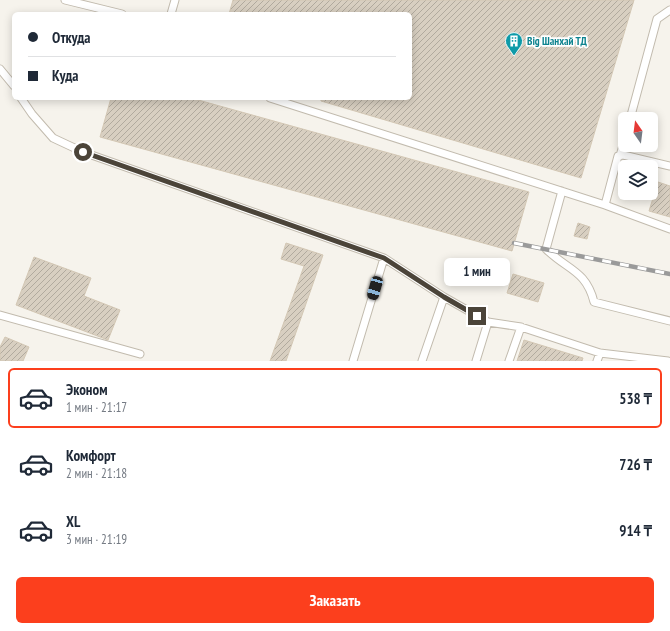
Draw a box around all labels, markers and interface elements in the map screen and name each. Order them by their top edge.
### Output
text: Откуда [52,28,91,47]
building icon: Big Шанхай ТД [504,31,524,56]
place label: Big Шанхай ТД [527,34,587,48]
text: Куда [52,66,79,85]
north arrow [618,112,658,152]
map controls [618,112,658,200]
route start [74,143,92,161]
button: layers [618,160,658,200]
callout: 1 мин [444,258,510,286]
text: 1 мин [463,263,491,280]
car [366,275,384,301]
route end [468,307,486,325]
icon: car [18,380,54,416]
text: Эконом [66,380,107,399]
text: 538 ₸ [619,389,652,408]
text: 1 мин · 21:17 [66,399,127,416]
icon: car [18,446,54,482]
text: Комфорт [66,446,116,465]
text: 726 ₸ [619,455,652,474]
text: 2 мин · 21:18 [66,465,127,482]
icon: car [18,512,54,548]
text: XL [66,512,80,531]
text: 914 ₸ [619,521,652,540]
text: 3 мин · 21:19 [66,531,127,548]
button: Заказать [16,577,654,623]

